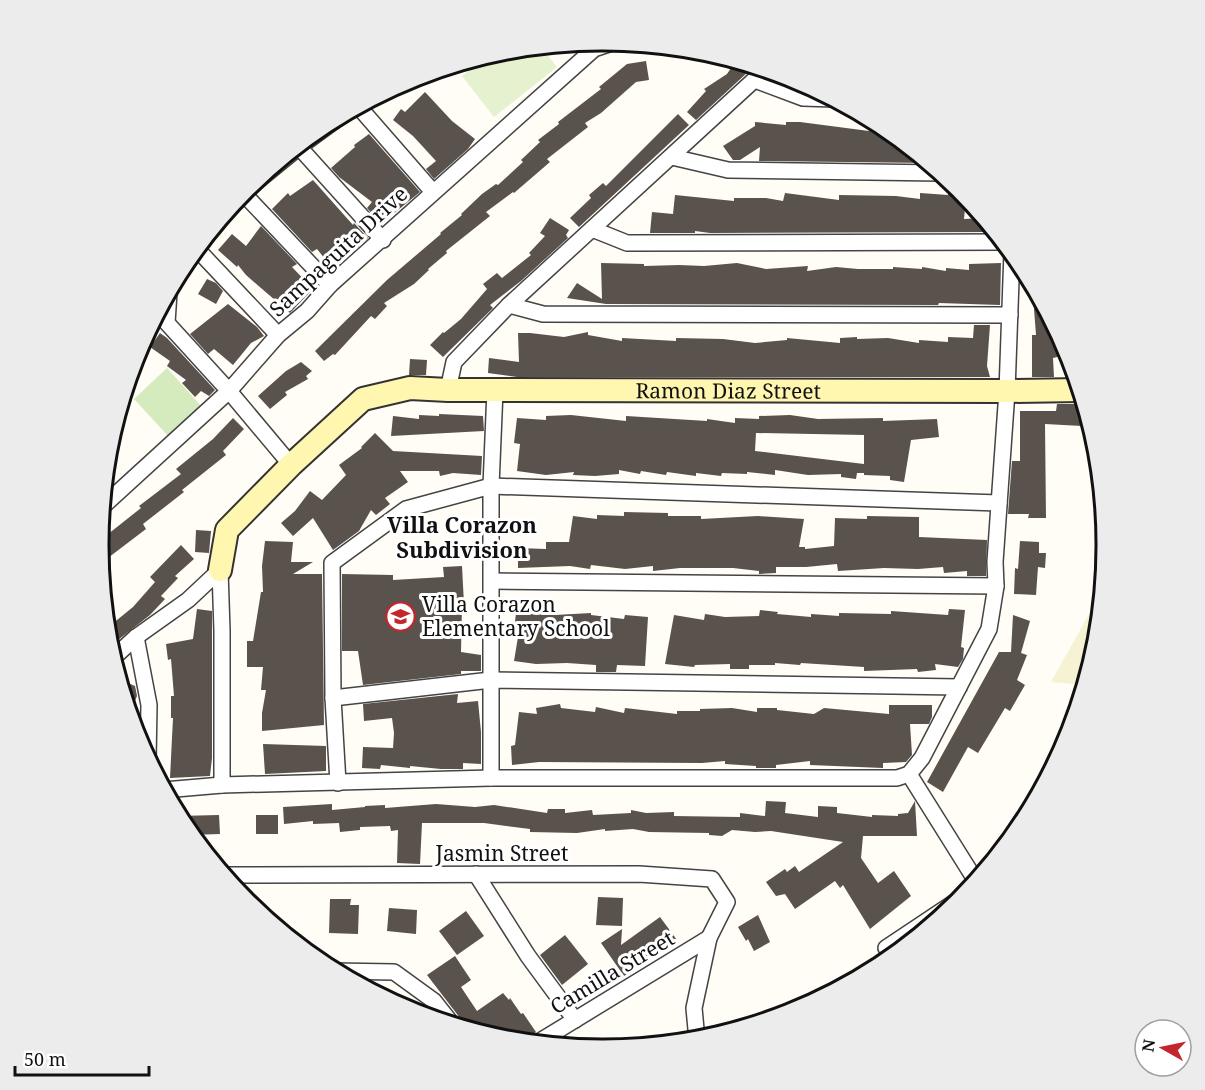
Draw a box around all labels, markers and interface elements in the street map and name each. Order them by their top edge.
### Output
street label: Sampaguita Drive [263,180,413,322]
street label: Ramon Diaz Street [635,376,821,405]
district label: Villa Corazon Subdivision [387,509,537,564]
place label: Villa Corazon Elementary School [422,590,610,642]
school or university icon: Villa Corazon Elementary School [385,600,417,632]
street label: Jasmin Street [435,839,568,867]
street label: Camilla Street [545,924,679,1020]
north arrow [1133,1018,1193,1078]
text: N [1136,1037,1160,1054]
scale bar [15,1039,148,1077]
text: 50 m [24,1047,66,1071]

